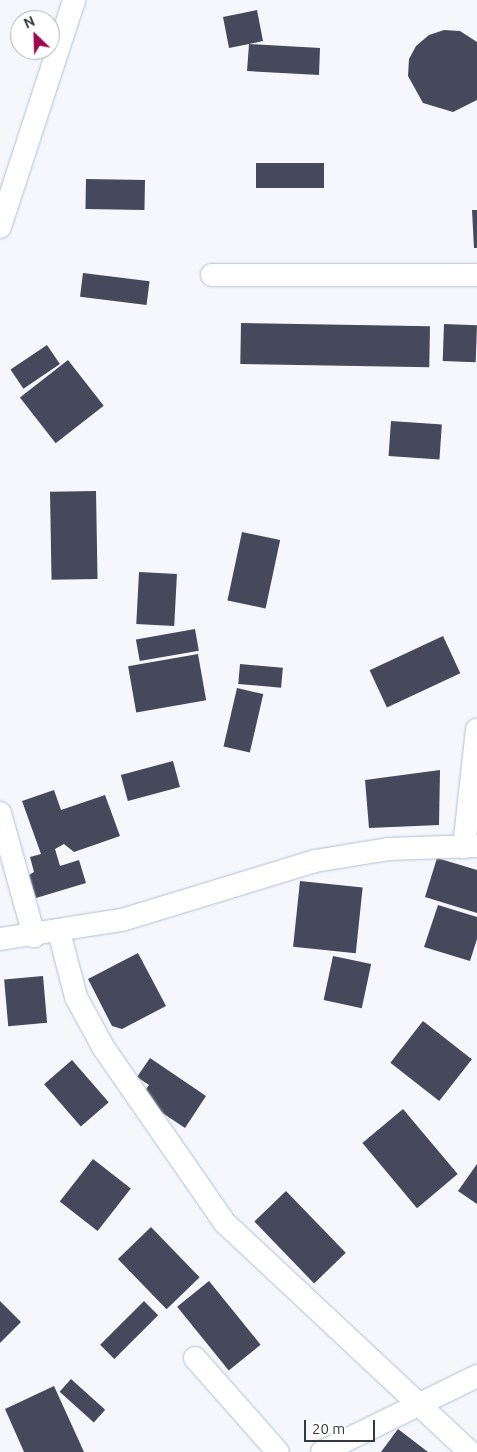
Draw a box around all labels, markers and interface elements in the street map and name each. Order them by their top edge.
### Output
north arrow [10,10,60,60]
text: N [21,13,37,32]
scale bar [307,1410,378,1442]
text: 20 m [312,1420,345,1437]

